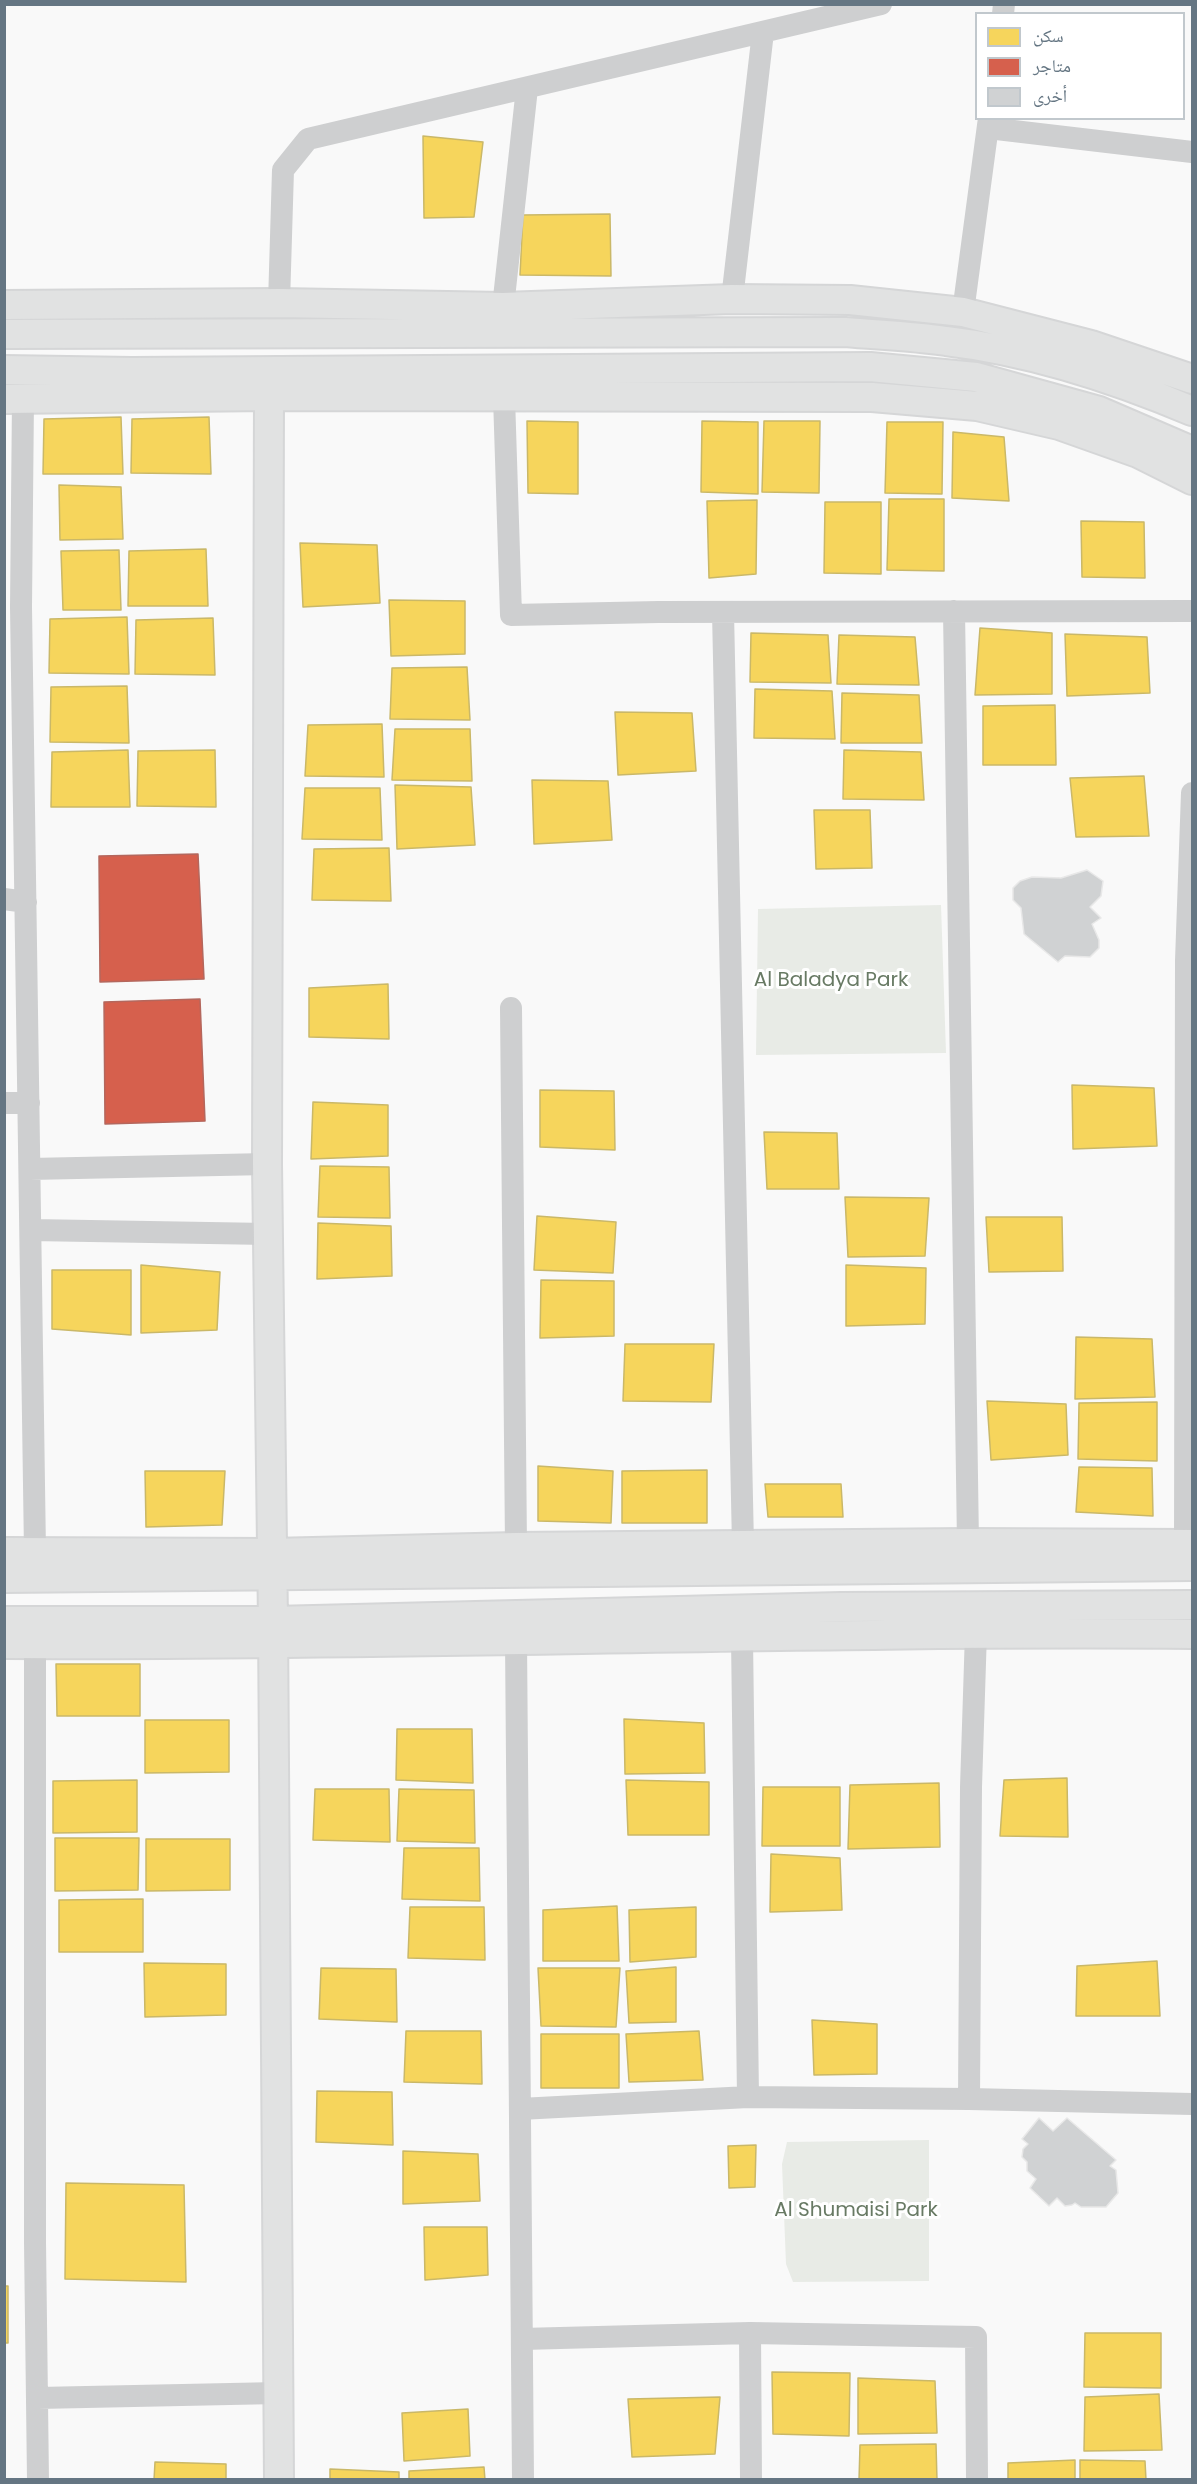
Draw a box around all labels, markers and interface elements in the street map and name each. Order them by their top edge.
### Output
legend [975,12,1185,120]
text: سكن [1033,23,1064,48]
text: متاجر [1033,53,1071,78]
text: أخرى [1033,83,1067,108]
park label: Al Baladya Park [754,969,908,993]
park label: Al Shumaisi Park [774,2199,938,2223]

